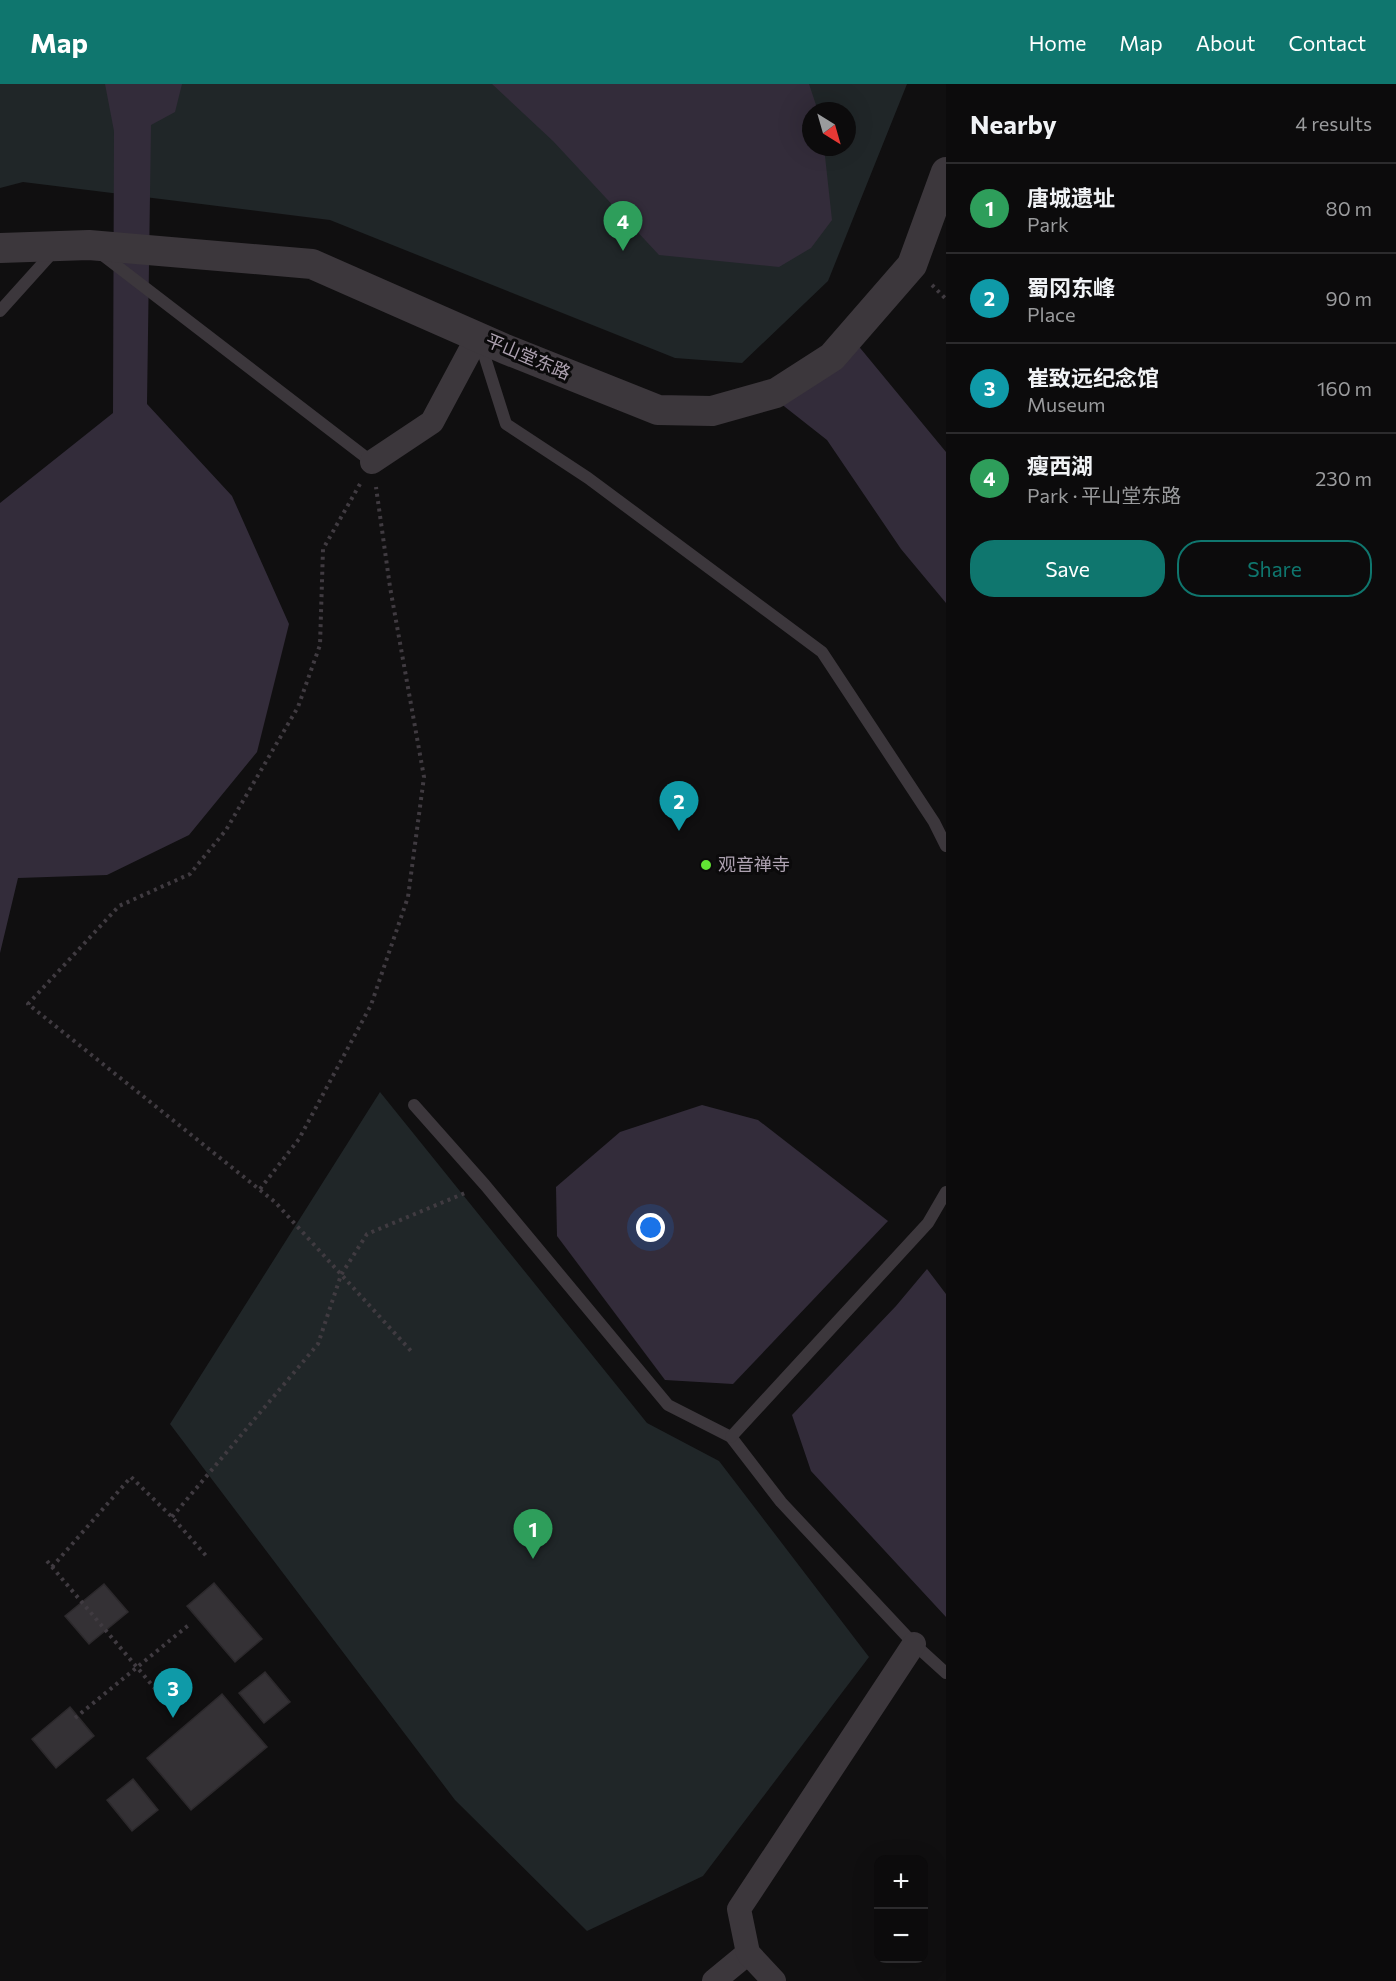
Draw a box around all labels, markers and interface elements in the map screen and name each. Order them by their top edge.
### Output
text: Map [30,25,88,59]
text: Home [1029,30,1086,55]
text: Map [1119,30,1163,55]
text: About [1196,30,1255,55]
text: Contact [1288,30,1366,55]
north arrow [802,102,856,156]
text: Nearby [970,108,1057,139]
text: 4 results [1295,111,1372,135]
text: 唐城遗址 [1027,184,1115,211]
text: 1 [985,196,994,220]
text: 80 m [1326,196,1372,220]
pin: 4 [604,202,642,251]
text: Park [1027,212,1069,236]
text: 蜀冈东峰 [1027,274,1115,301]
text: 2 [984,286,995,310]
text: 90 m [1326,286,1372,310]
text: Place [1027,302,1076,326]
street label: 平山堂东路 [483,328,574,384]
text: 崔致远纪念馆 [1027,364,1159,391]
text: 3 [984,376,995,400]
text: 160 m [1317,376,1372,400]
text: Museum [1027,392,1106,416]
text: 瘦西湖 [1027,452,1093,479]
text: 4 [983,466,996,490]
text: 230 m [1315,466,1372,490]
text: Park · 平山堂东路 [1027,483,1181,507]
button: Save [970,540,1165,597]
button: Share [1177,540,1372,597]
pin: 2 [660,782,698,831]
place label: 观音禅寺 [718,853,790,875]
marker: 观音禅寺 [699,858,713,872]
your location [636,1213,665,1242]
pin: 1 [514,1510,552,1559]
pin: 3 [154,1668,192,1718]
map controls [874,1855,928,1963]
button: + [874,1855,928,1909]
button: − [874,1909,928,1963]

